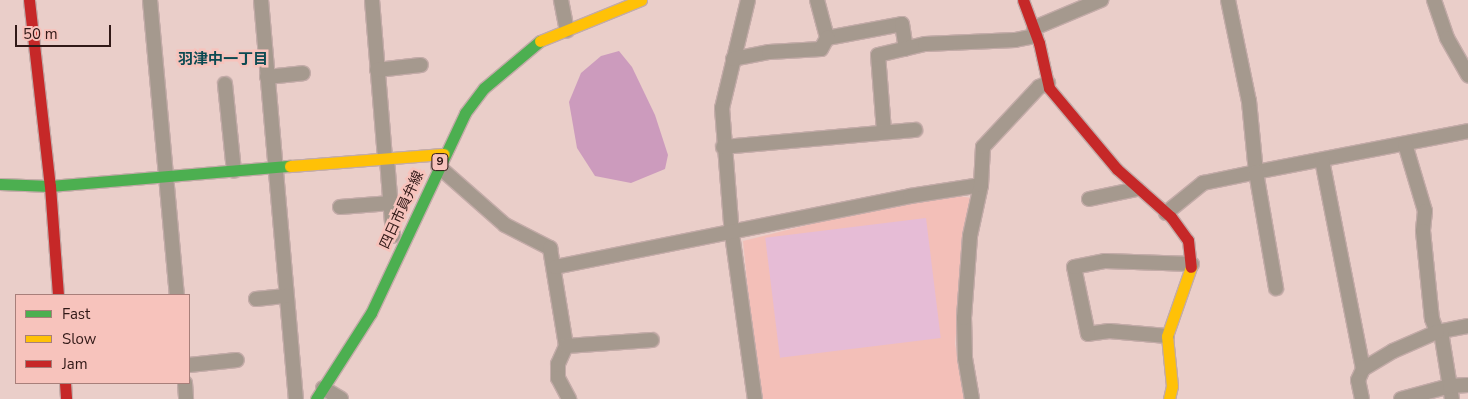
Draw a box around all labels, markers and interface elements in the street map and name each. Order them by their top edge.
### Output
scale bar [18,15,114,47]
text: 50 m [23,24,58,44]
district label: 羽津中一丁目 [178,51,268,69]
road number: 9 [431,152,449,172]
street label: 四日市員弁線 [377,168,427,252]
legend [15,294,190,384]
text: Fast [62,304,90,324]
text: Slow [62,329,96,349]
text: Jam [62,354,88,374]

